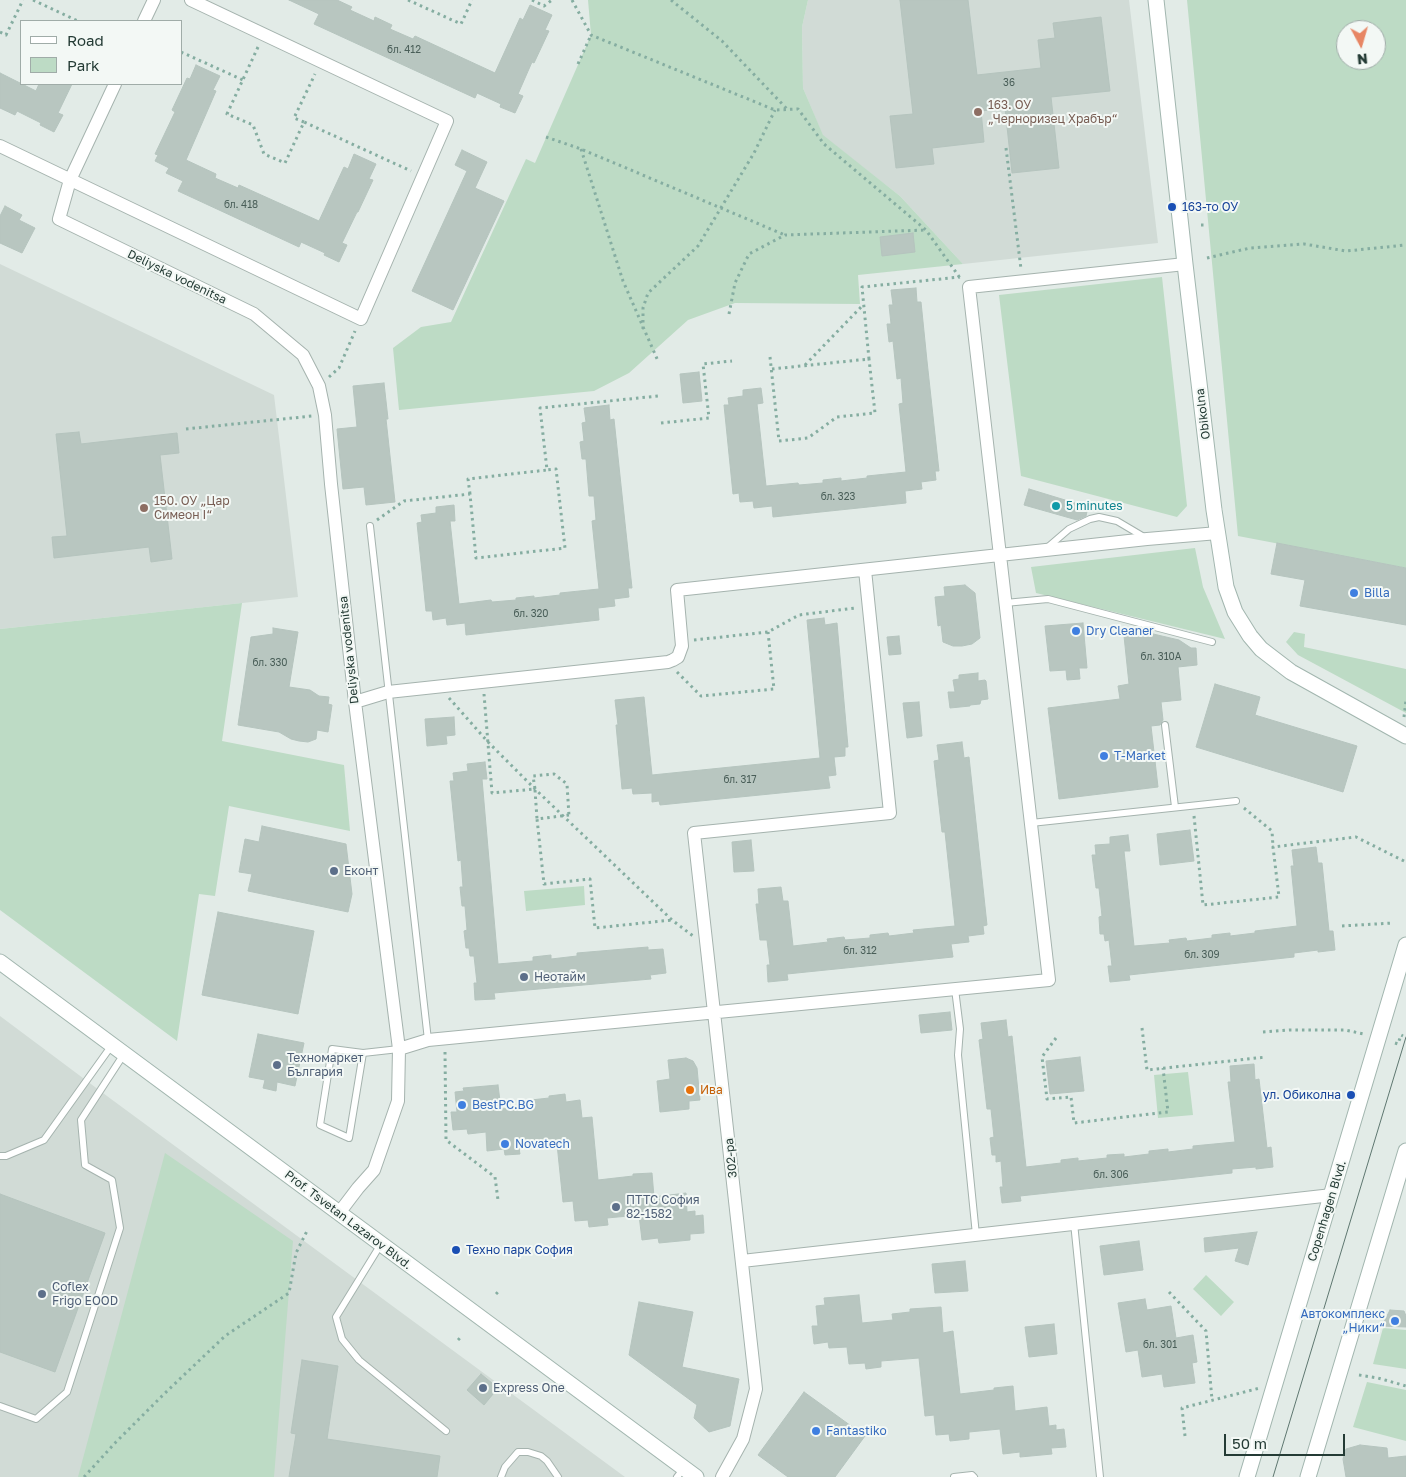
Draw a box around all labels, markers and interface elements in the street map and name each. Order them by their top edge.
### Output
legend [20,20,182,85]
north arrow [1336,20,1386,70]
text: Road [67,31,104,49]
house number: бл. 412 [387,44,421,56]
text: N [1356,50,1369,68]
text: Park [67,56,99,74]
house number: 36 [1003,77,1015,89]
place label: 163. ОУ „Черноризец Храбър“ [988,98,1117,126]
marker: 163. ОУ „Черноризец Храбър“ [972,106,984,118]
house number: бл. 418 [224,199,258,211]
place label: 163-то ОУ [1182,200,1238,214]
marker: 163-то ОУ [1166,201,1178,213]
street label: Deliyska vodenitsa [125,247,229,307]
street label: Obikolna [1193,388,1213,440]
house number: бл. 323 [821,491,855,503]
place label: 150. ОУ „Цар Симеон I“ [154,494,230,522]
place label: 5 minutes [1066,499,1123,513]
marker: 5 minutes [1050,500,1062,512]
marker: 150. ОУ „Цар Симеон I“ [138,502,150,514]
place label: Billa [1364,586,1390,600]
marker: Billa [1348,587,1360,599]
street label: Deliyska vodenitsa [336,595,362,705]
house number: бл. 320 [513,608,549,620]
place label: Dry Cleaner [1086,624,1154,638]
marker: Dry Cleaner [1070,625,1082,637]
house number: бл. 310А [1141,651,1181,663]
house number: бл. 330 [252,657,288,669]
place label: T-Market [1114,749,1166,763]
marker: T-Market [1098,750,1110,762]
house number: бл. 317 [723,774,757,786]
place label: Еконт [344,864,378,878]
marker: Еконт [328,865,340,877]
house number: бл. 312 [843,945,877,957]
house number: бл. 309 [1184,949,1220,961]
place label: Неотайм [534,970,586,984]
marker: Неотайм [518,971,530,983]
place label: Техномаркет България [287,1051,363,1079]
marker: Техномаркет България [271,1059,283,1071]
place label: Ива [700,1083,723,1097]
marker: Ива [684,1084,696,1096]
place label: ул. Обиколна [1263,1088,1341,1102]
marker: ул. Обиколна [1345,1089,1357,1101]
place label: BestPC.BG [472,1098,534,1112]
marker: BestPC.BG [456,1099,468,1111]
place label: Novatech [515,1137,570,1151]
street label: 302-ра [722,1137,740,1179]
marker: Novatech [499,1138,511,1150]
street label: Copenhagen Blvd. [1305,1159,1349,1263]
street label: Prof. Tsvetan Lazarov Blvd. [282,1167,414,1273]
house number: бл. 306 [1093,1169,1129,1181]
place label: ПТТС София 82-1582 [626,1193,700,1221]
marker: ПТТС София 82-1582 [610,1201,622,1213]
place label: Техно парк София [466,1243,573,1257]
marker: Техно парк София [450,1244,462,1256]
place label: Coflex Frigo EOOD [52,1280,118,1308]
marker: Coflex Frigo EOOD [36,1288,48,1300]
place label: Автокомплекс „Ники“ [1300,1307,1385,1335]
marker: Автокомплекс „Ники“ [1389,1315,1401,1327]
house number: бл. 301 [1143,1339,1177,1351]
place label: Express One [493,1381,565,1395]
marker: Express One [477,1382,489,1394]
place label: Fantastiko [826,1424,887,1438]
scale bar [1226,1424,1347,1456]
marker: Fantastiko [810,1425,822,1437]
text: 50 m [1232,1434,1267,1452]

